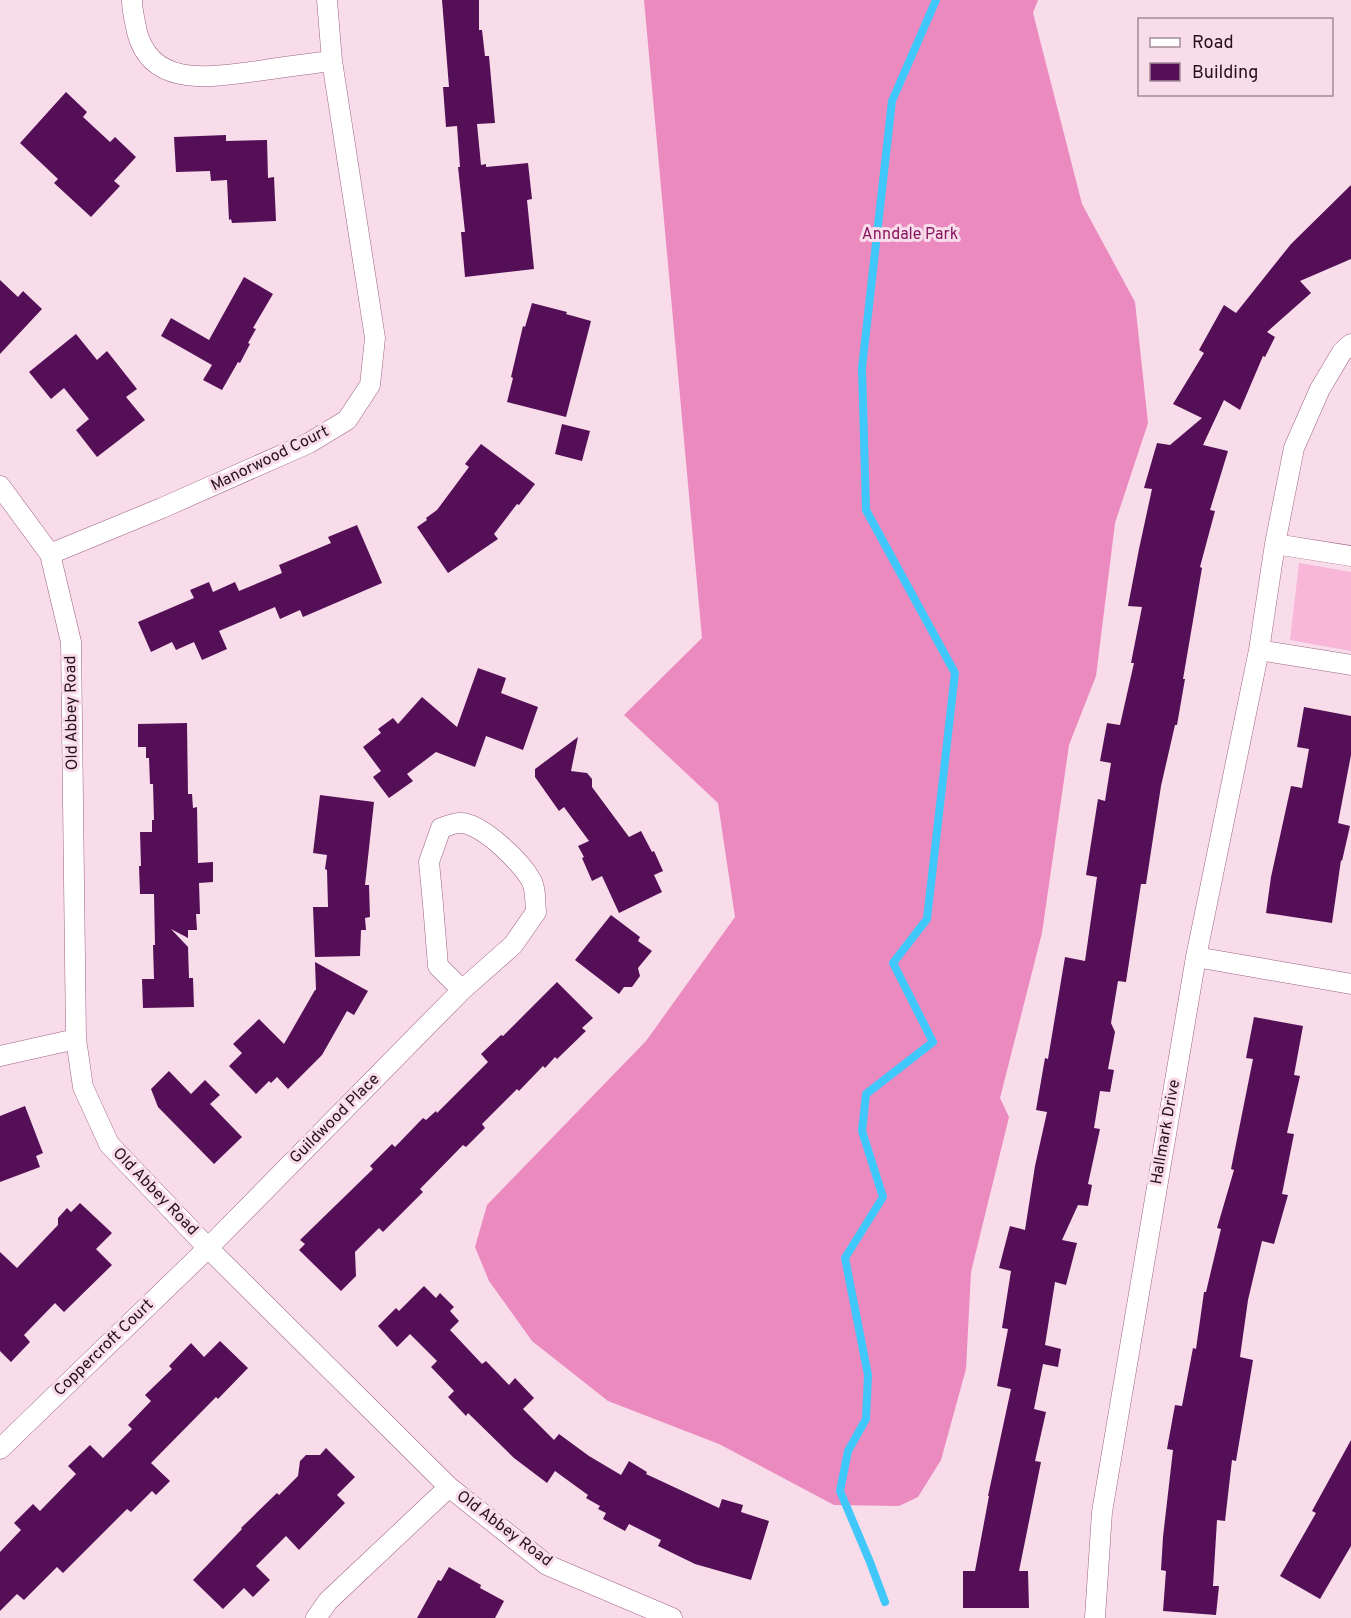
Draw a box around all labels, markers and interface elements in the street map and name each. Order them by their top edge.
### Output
legend [1138,18,1333,96]
text: Road [1192,32,1234,55]
text: Building [1192,62,1258,85]
park label: Anndale Park [862,225,958,245]
street label: Manorwood Court [208,422,332,496]
street label: Old Abbey Road [61,656,83,770]
street label: Guildwood Place [286,1070,384,1168]
street label: Hallmark Drive [1147,1078,1185,1186]
street label: Old Abbey Road [108,1144,202,1240]
street label: Coppercroft Court [50,1295,158,1401]
street label: Old Abbey Road [452,1487,556,1571]

